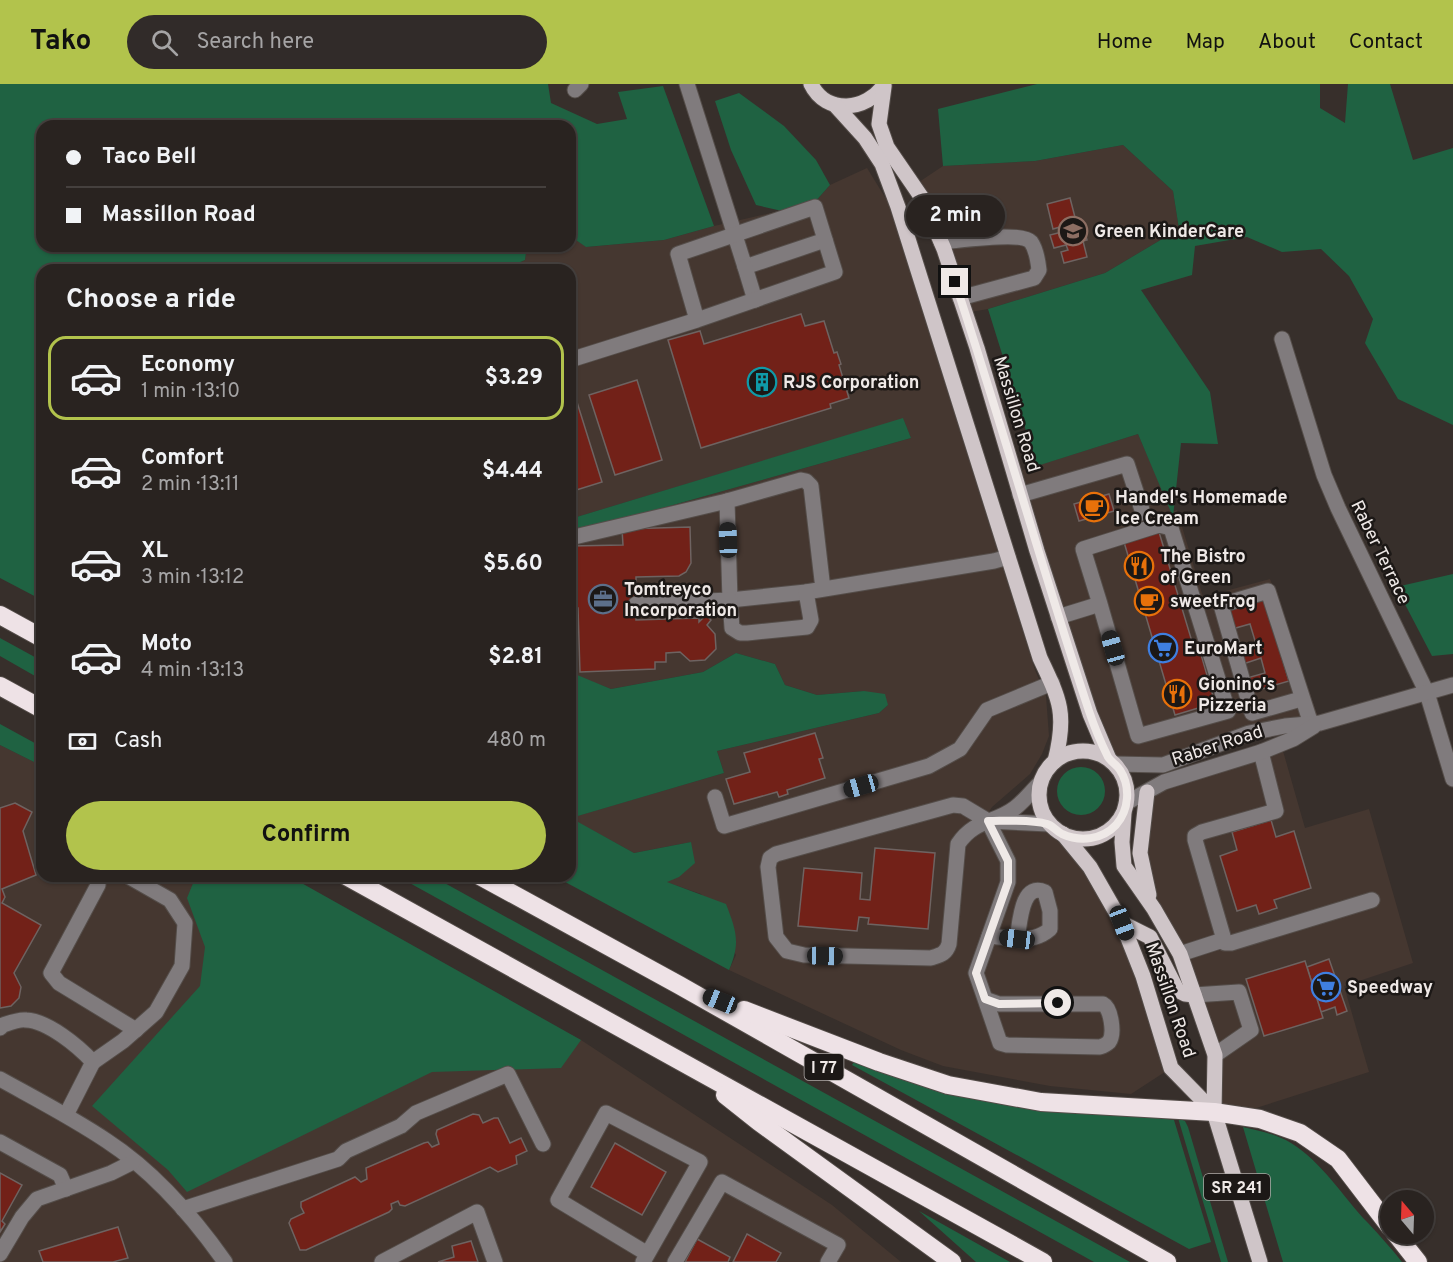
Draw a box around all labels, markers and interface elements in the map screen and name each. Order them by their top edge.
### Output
search box [127,15,547,69]
text: Tako [30,24,91,60]
icon: search [148,26,181,59]
text: Search here [196,29,314,56]
text: Home [1097,29,1153,56]
text: Map [1186,29,1225,56]
text: About [1258,29,1316,56]
text: Contact [1349,29,1423,56]
text: Taco Bell [102,144,196,171]
callout: 2 min [906,195,1004,237]
text: Massillon Road [102,202,256,229]
text: 2 min [929,203,982,229]
school or university icon: Green KinderCare [1057,215,1089,247]
place label: Green KinderCare [1094,221,1244,244]
route end [941,268,968,295]
text: Choose a ride [66,283,236,317]
icon: car [69,351,123,405]
text: Economy [141,352,235,379]
street label: Massillon Road [987,354,1044,475]
text: $3.29 [485,365,543,392]
building icon: RJS Corporation [746,366,778,398]
place label: RJS Corporation [783,372,920,395]
text: 1 min · 13:10 [141,379,240,405]
icon: car [69,444,123,498]
text: Comfort [141,445,224,472]
text: $4.44 [482,458,543,485]
text: 2 min · 13:11 [141,472,240,498]
place label: Handel's Homemade Ice Cream [1115,487,1288,531]
cafe icon: Handel's Homemade Ice Cream [1078,491,1110,523]
street label: Raber Terrace [1345,497,1415,608]
car [718,522,738,558]
icon: car [69,537,123,591]
text: XL [141,538,168,565]
place label: The Bistro of Green [1160,546,1246,590]
restaurant icon: The Bistro of Green [1123,550,1155,582]
text: $5.60 [483,551,543,578]
text: 3 min · 13:12 [141,565,244,591]
place label: Tomtreyco Incorporation [624,579,737,623]
office icon: Tomtreyco Incorporation [587,583,619,615]
cafe icon: sweetFrog [1133,585,1165,617]
place label: sweetFrog [1170,591,1256,614]
car [1099,628,1127,668]
icon: car [69,630,123,684]
text: Moto [141,631,192,658]
supermarket icon: EuroMart [1147,632,1179,664]
place label: EuroMart [1184,638,1263,661]
text: $2.81 [488,644,543,671]
text: 4 min · 13:13 [141,658,244,684]
place label: Gionino's Pizzeria [1198,674,1275,718]
restaurant icon: Gionino's Pizzeria [1161,678,1193,710]
street label: Raber Road [1169,721,1266,772]
icon: cash [66,725,99,758]
text: Cash [114,728,163,755]
text: 480 m [487,728,546,754]
car [841,772,881,800]
button: Confirm [66,801,546,870]
car [1107,903,1137,943]
car [998,928,1036,950]
street label: Massillon Road [1139,940,1200,1061]
car [807,947,843,965]
supermarket icon: Speedway [1310,971,1342,1003]
place label: Speedway [1347,977,1433,1000]
car [700,986,740,1016]
route start [1044,989,1071,1016]
road number: I 77 [804,1054,844,1080]
road number: SR 241 [1204,1174,1270,1200]
north arrow [1380,1190,1434,1244]
map controls [1380,1190,1434,1244]

